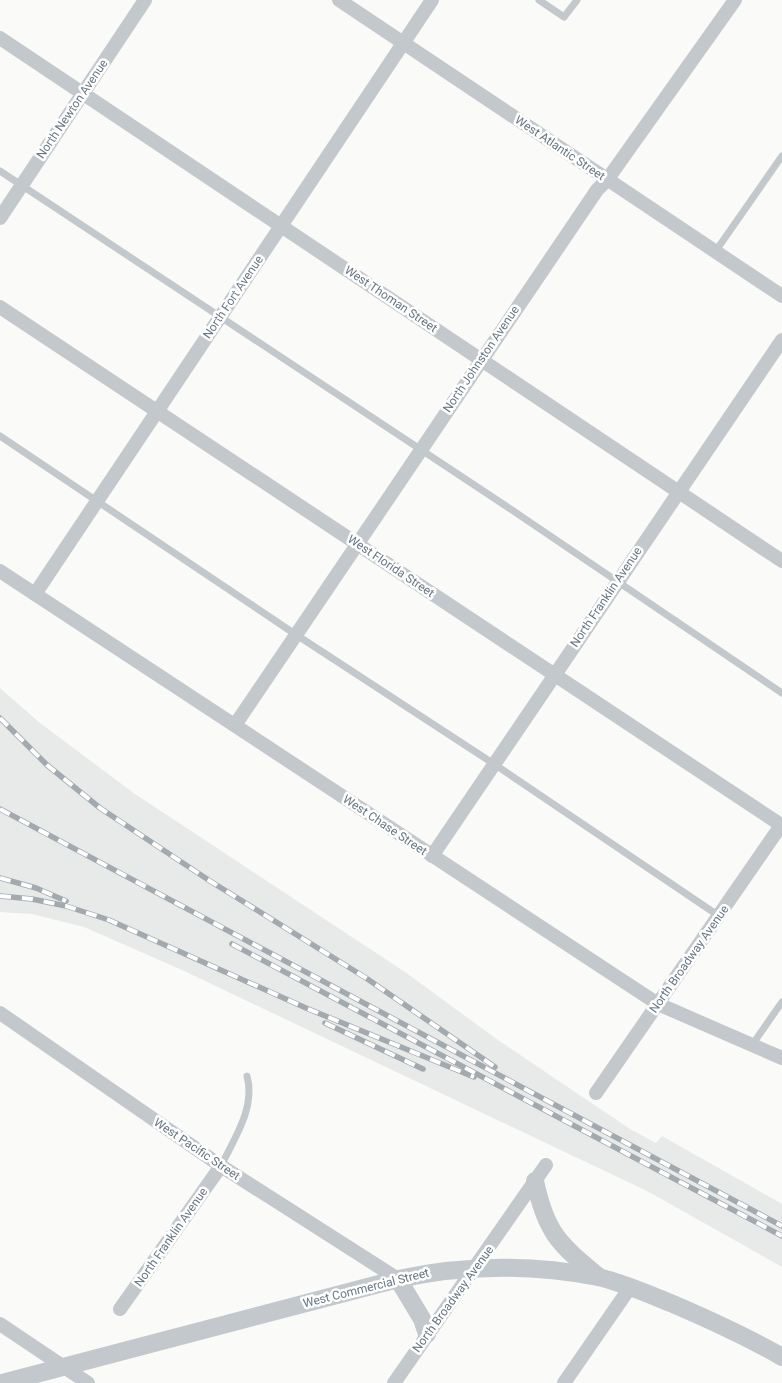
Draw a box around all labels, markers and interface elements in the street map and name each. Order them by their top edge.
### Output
street label: North Newton Avenue [34,57,110,161]
street label: West Atlantic Street [512,113,608,183]
street label: North Fort Avenue [200,253,266,341]
street label: West Thoman Street [342,263,440,335]
street label: North Johnston Avenue [440,303,522,415]
street label: West Florida Street [345,532,437,600]
street label: North Franklin Avenue [567,544,645,650]
street label: West Chase Street [340,792,430,858]
street label: North Broadway Avenue [646,902,732,1016]
street label: West Pacific Street [151,1115,243,1183]
street label: North Franklin Avenue [132,1185,210,1289]
street label: North Broadway Avenue [410,1243,496,1355]
street label: West Commercial Street [302,1266,430,1310]

